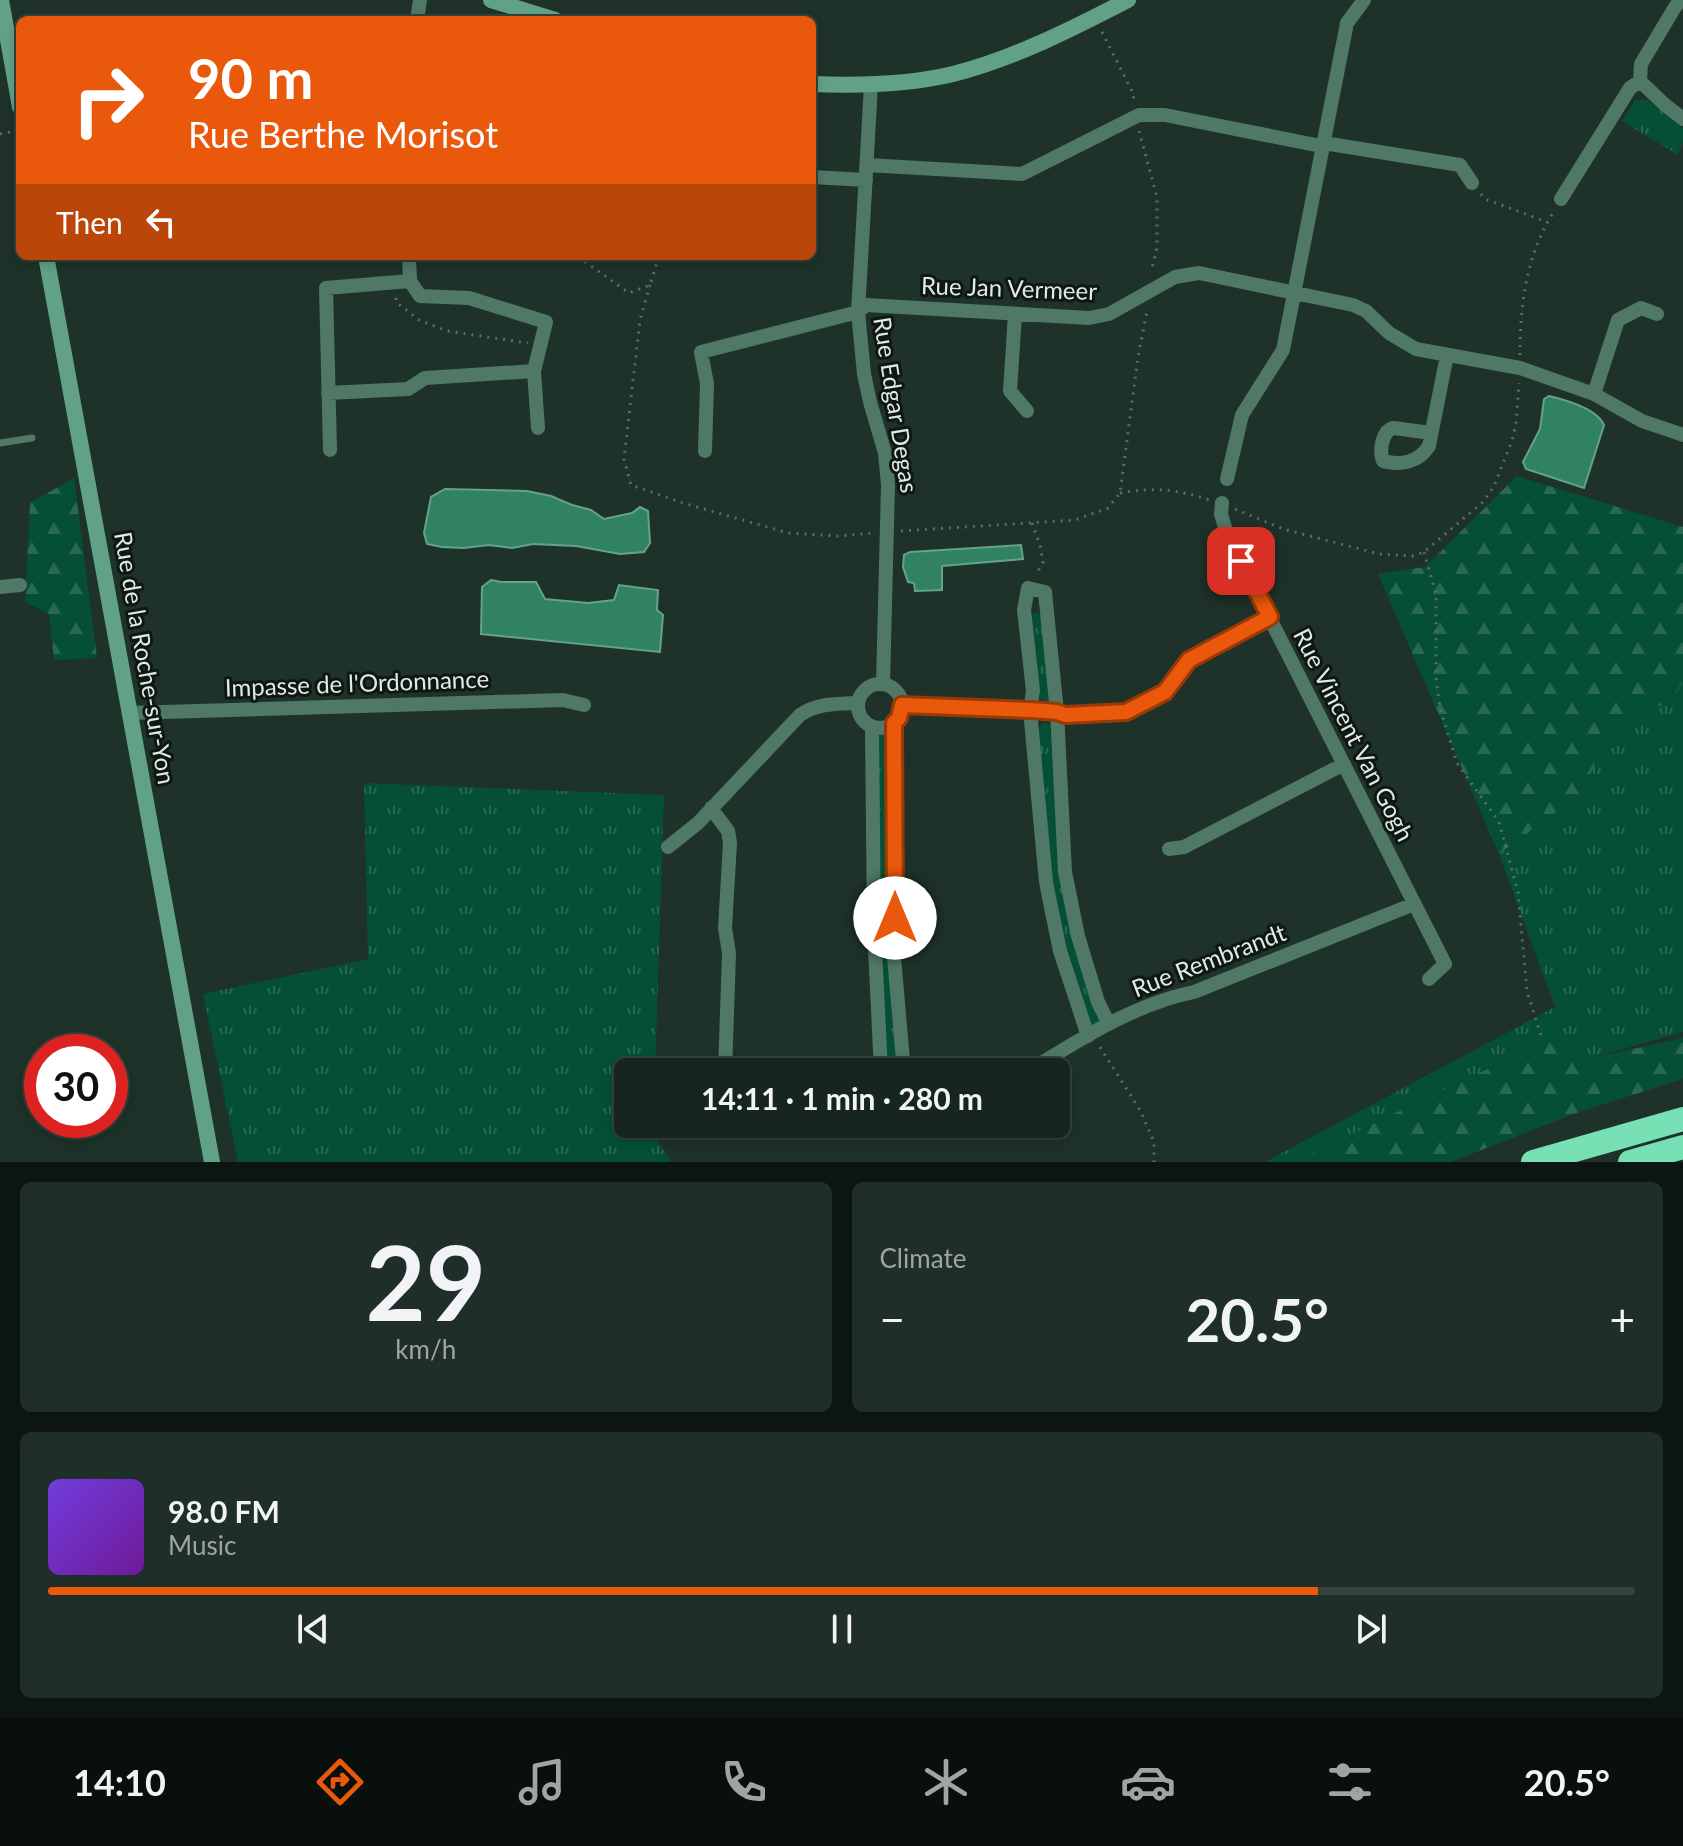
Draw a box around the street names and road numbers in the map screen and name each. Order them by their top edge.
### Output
street label: Rue Jan Vermeer [921,270,1098,305]
street label: Rue Edgar Degas [868,315,925,495]
street label: Rue de la Roche-sur-Yon [109,529,182,786]
street label: Rue Vincent Van Gogh [1288,623,1421,846]
street label: Impasse de l'Ordonnance [224,663,490,702]
street label: Rue Rembrandt [1127,917,1290,1002]

